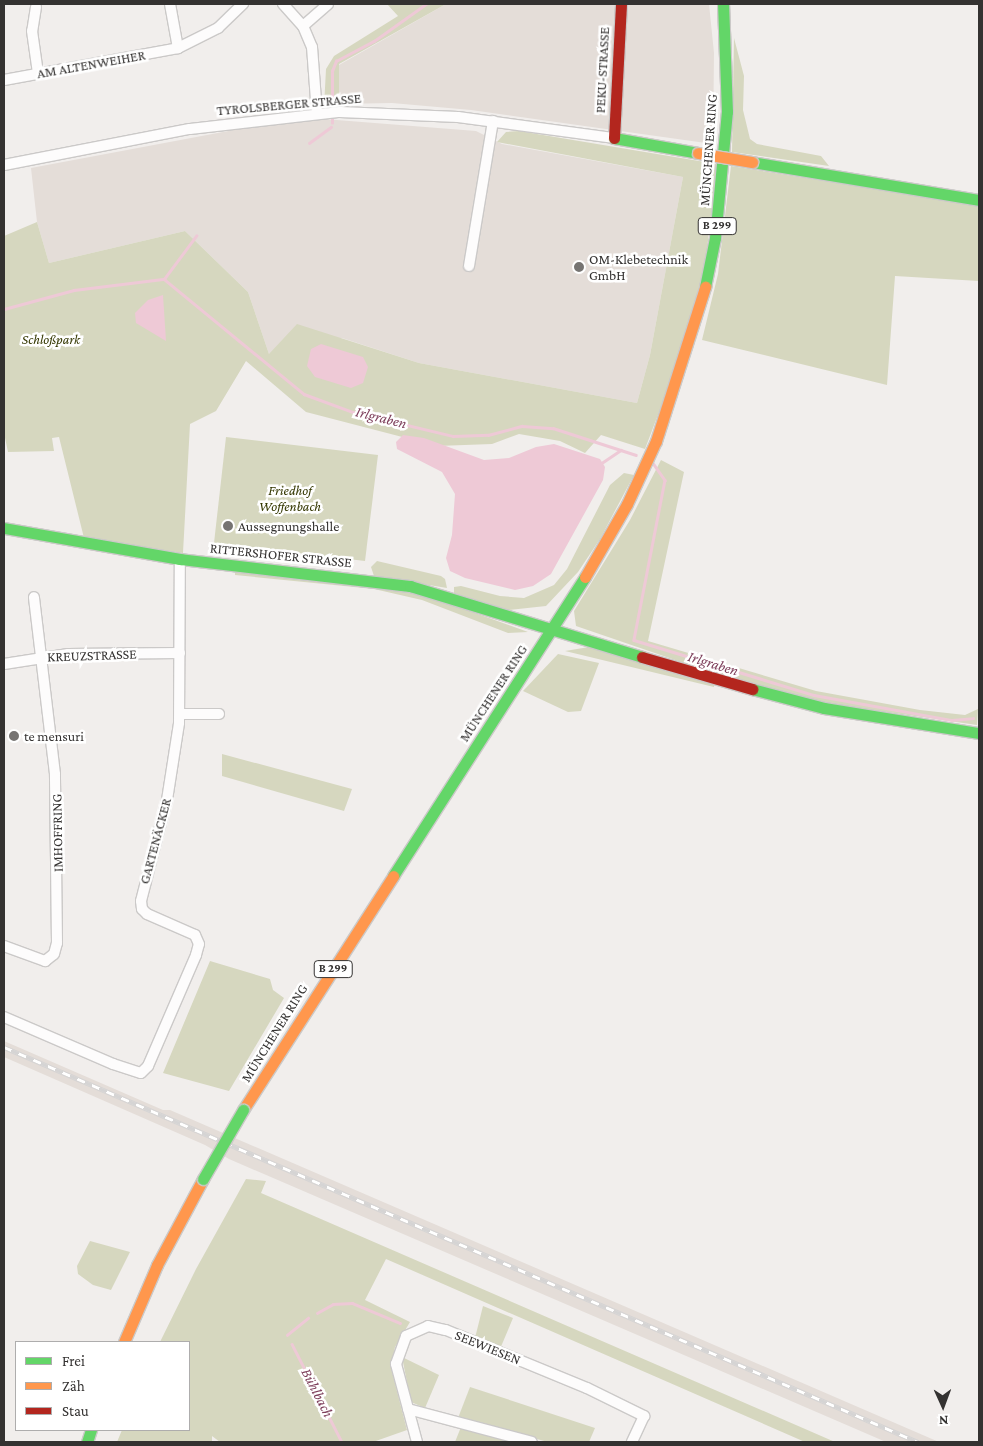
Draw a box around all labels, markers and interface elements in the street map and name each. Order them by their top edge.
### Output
street label: PEKU-STRASSE [591,26,613,114]
street label: AM ALTENWEIHER [35,46,147,82]
street label: TYROLSBERGER STRASSE [216,89,362,119]
street label: MÜNCHENER RING [696,93,720,207]
road number: B 299 [697,217,737,236]
place label: OM-Klebetechnik GmbH [589,251,688,284]
marker: OM-Klebetechnik GmbH [573,261,585,273]
park label: Schloßpark [22,331,80,347]
water label: Irlgraben [354,403,408,433]
park label: Friedhof Woffenbach [259,482,321,514]
place label: Aussegnungshalle [238,518,339,534]
marker: Aussegnungshalle [222,520,234,532]
street label: RITTERSHOFER STRASSE [209,539,353,571]
street label: MÜNCHENER RING [455,641,531,745]
street label: KREUZSTRASSE [47,645,137,665]
water label: Irlgraben [686,648,740,680]
place label: te mensuri [24,728,84,744]
marker: te mensuri [8,730,20,742]
street label: IMHOFFRING [48,794,66,872]
street label: GARTENÄCKER [135,796,175,886]
road number: B 299 [313,960,353,979]
street label: MÜNCHENER RING [237,981,311,1085]
street label: SEEWIESEN [453,1326,523,1368]
legend [15,1341,190,1431]
text: Frei [62,1353,85,1369]
water label: Bühlbach [297,1365,337,1421]
text: Zäh [62,1378,85,1394]
north arrow [918,1381,968,1431]
text: Stau [62,1403,89,1419]
text: N [938,1413,949,1429]

